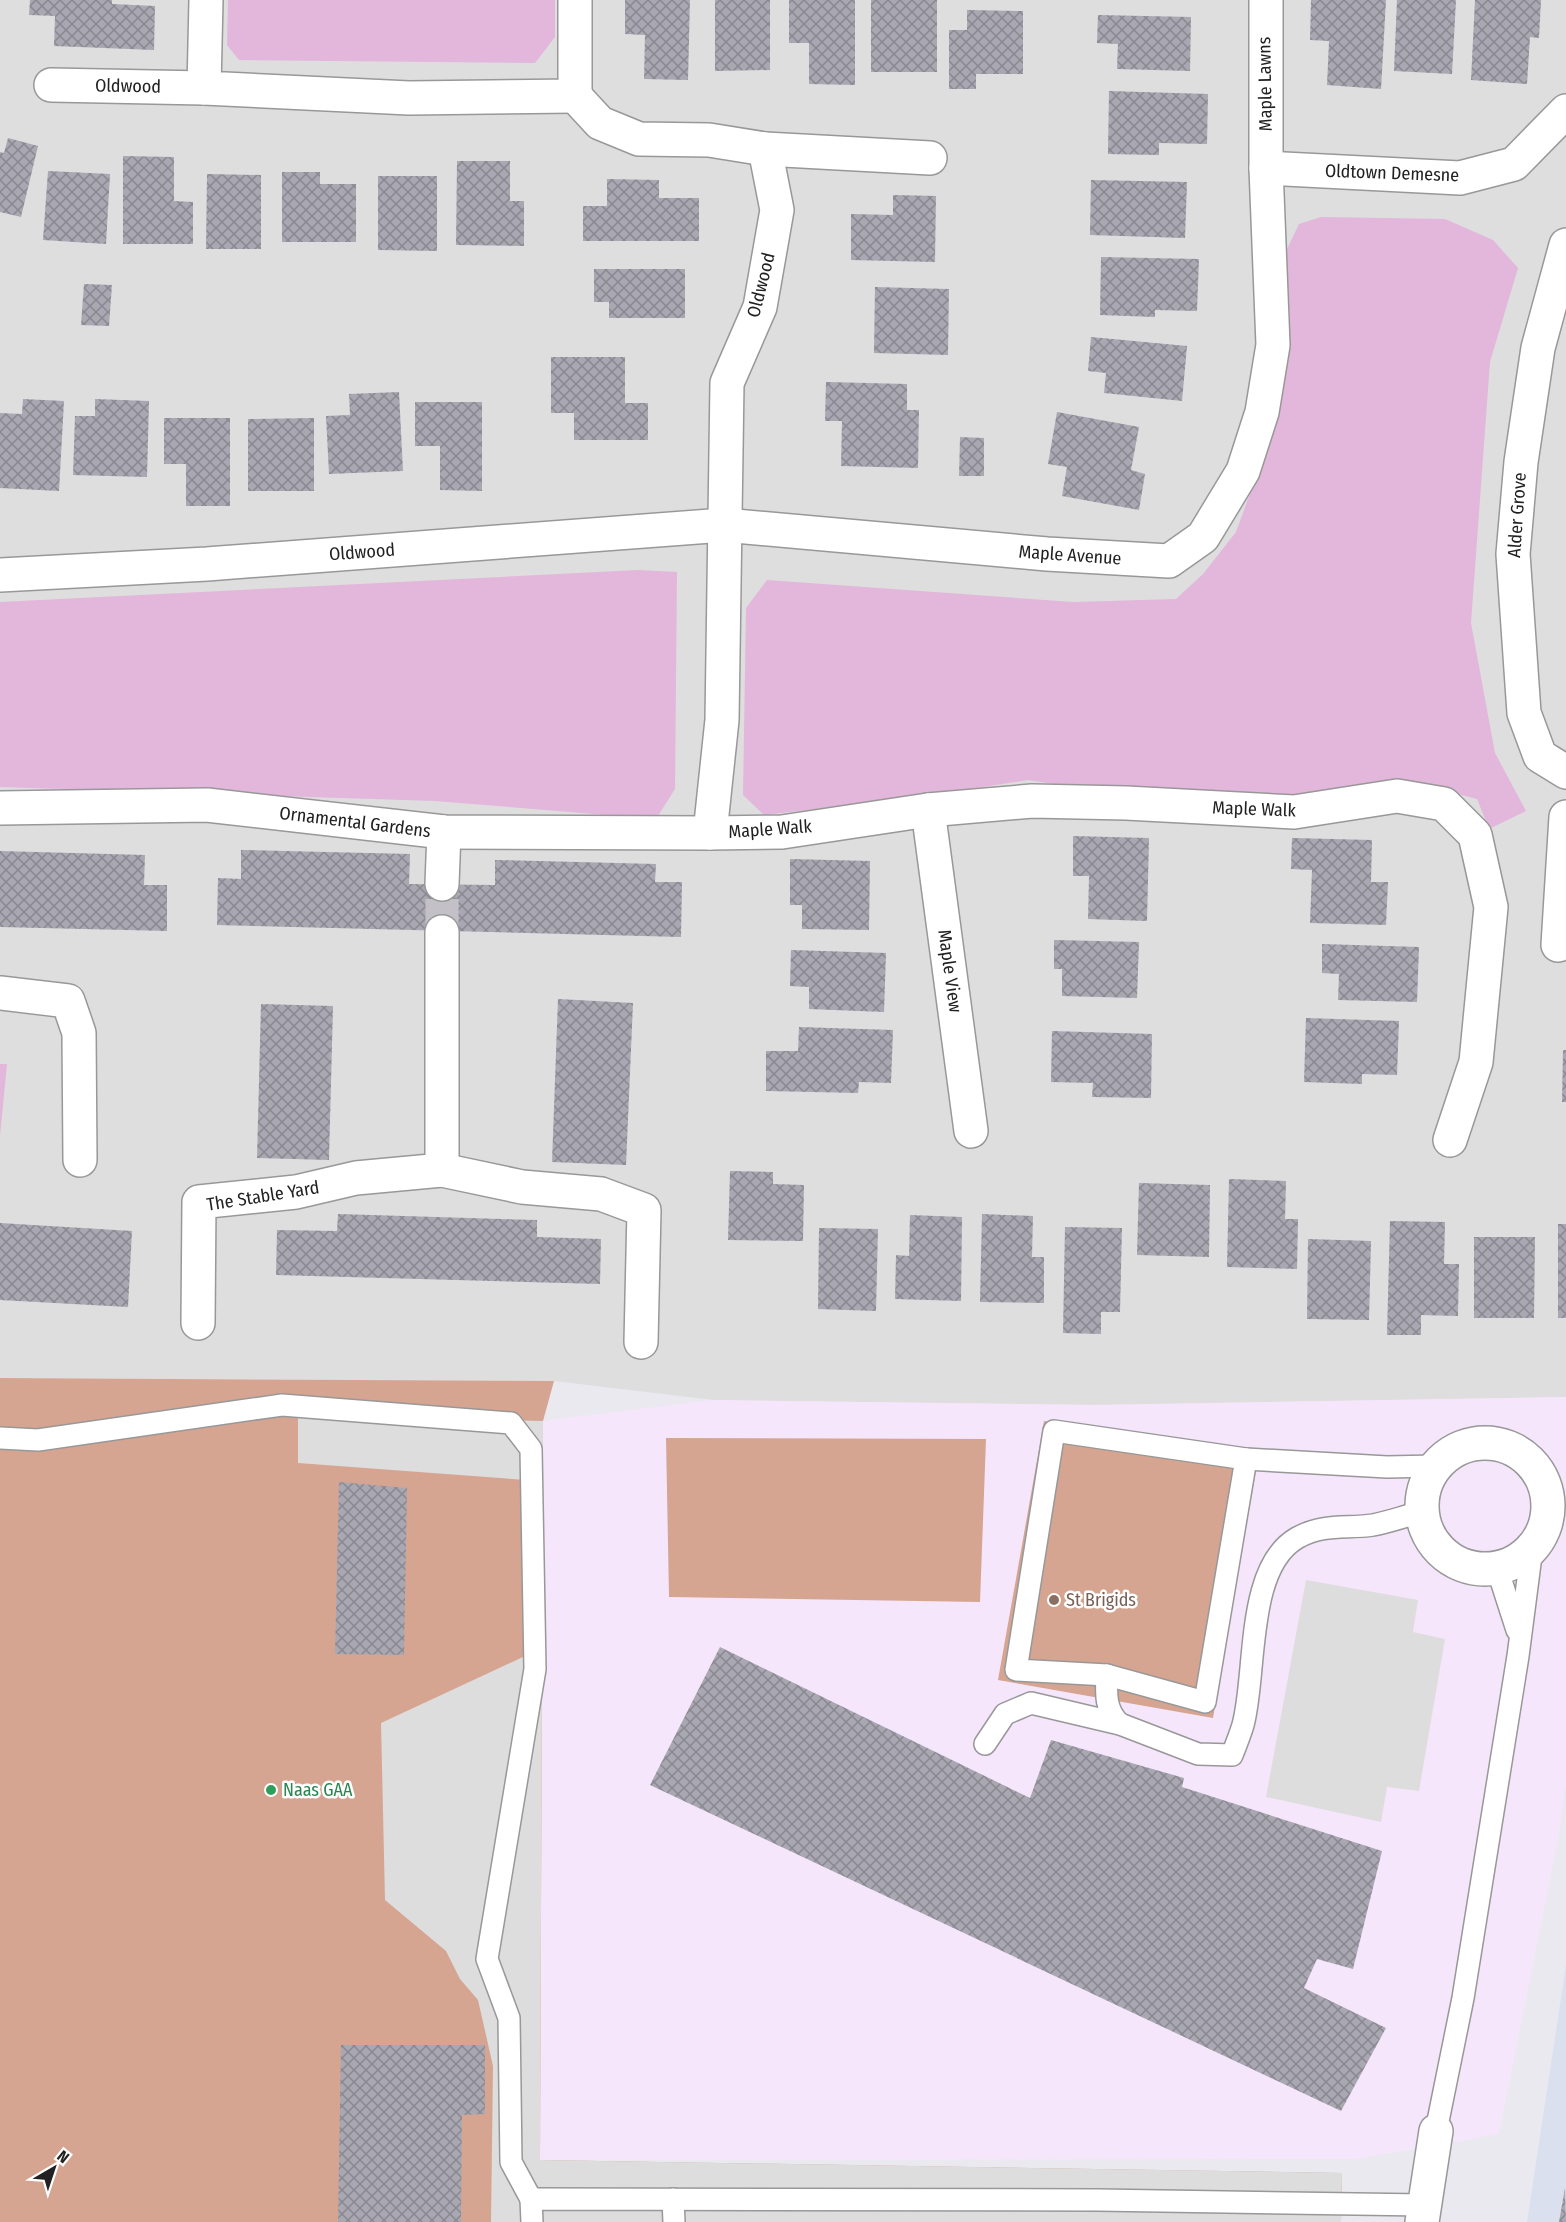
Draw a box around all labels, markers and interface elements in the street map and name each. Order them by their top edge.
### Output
street label: Maple Lawns [1253,36,1277,131]
street label: Oldwood [95,74,161,98]
street label: Oldtown Demesne [1324,160,1460,186]
street label: Oldwood [742,250,780,320]
street label: Alder Grove [1503,471,1531,558]
street label: Oldwood [328,539,396,565]
street label: Maple Avenue [1018,540,1122,570]
street label: Maple Walk [1212,797,1297,821]
street label: Ornamental Gardens [278,802,432,842]
street label: Maple Walk [727,815,813,843]
street label: Maple View [933,928,967,1014]
street label: The Stable Yard [205,1176,321,1216]
place label: St Brigids [1066,1589,1136,1611]
marker: St Brigids [1047,1593,1061,1607]
place label: Naas GAA [283,1779,353,1801]
marker: Naas GAA [264,1783,278,1797]
north arrow [24,2138,84,2198]
text: N [53,2146,73,2167]

